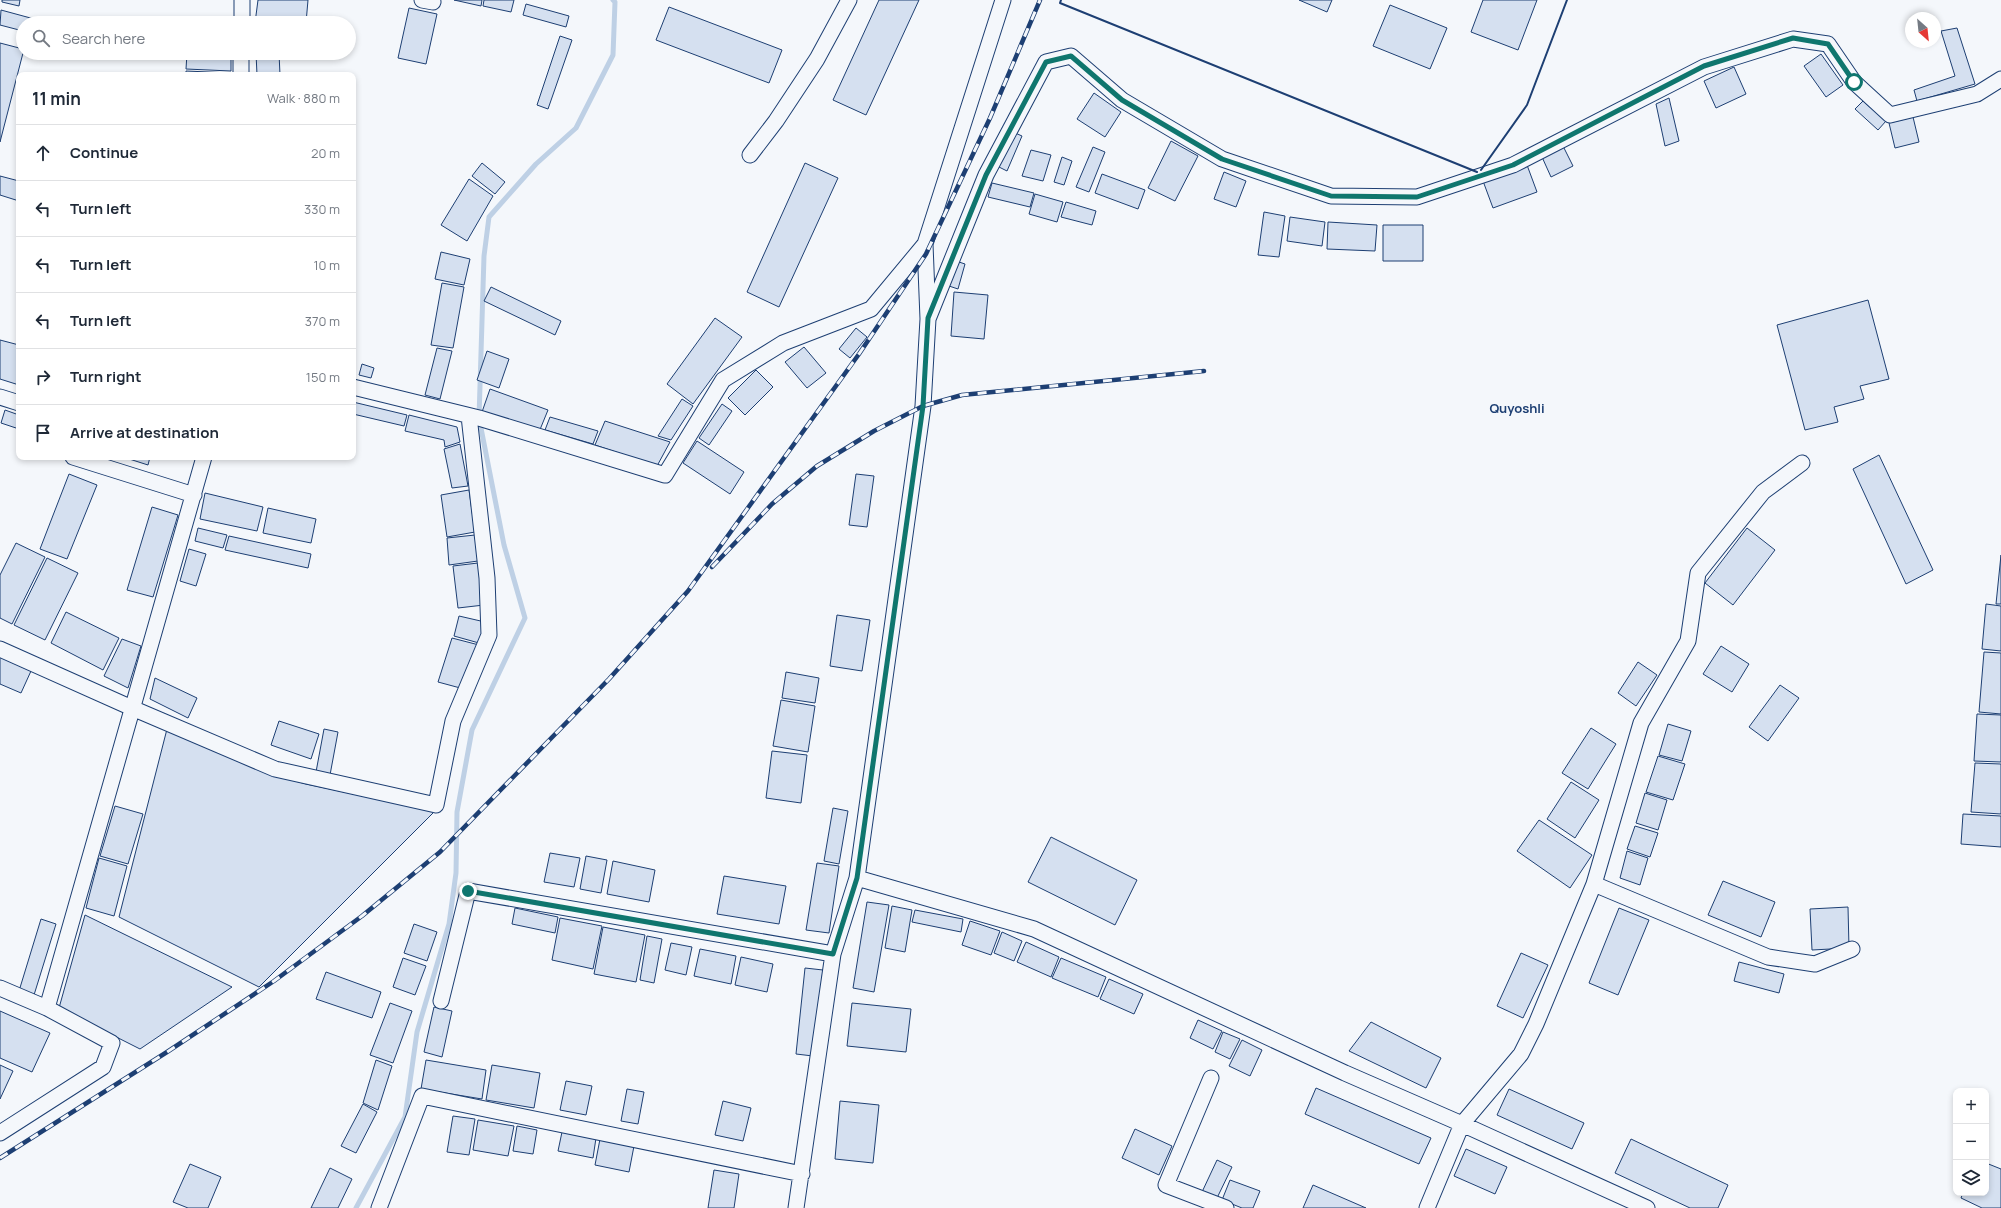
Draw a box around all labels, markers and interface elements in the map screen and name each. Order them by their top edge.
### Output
north arrow [1905,12,1941,48]
search box [16,16,356,60]
icon: search [30,27,52,49]
text: Search here [62,28,145,49]
route start [1845,73,1863,91]
text: 11 min [32,87,81,110]
text: Walk · 880 m [267,89,340,107]
icon: ahead [32,142,54,164]
text: Continue [70,142,138,163]
text: 20 m [311,144,340,162]
icon: left [32,198,54,220]
text: Turn left [70,198,132,219]
text: 330 m [304,200,340,218]
icon: left [32,254,54,276]
text: Turn left [70,254,132,275]
text: 10 m [313,256,340,274]
icon: left [32,310,54,332]
text: Turn left [70,310,132,331]
text: 370 m [305,312,340,330]
icon: right [32,366,54,388]
text: Turn right [70,366,141,387]
text: 150 m [306,368,340,386]
district label: Quyoshli [1489,399,1545,417]
icon: arrive [32,422,54,444]
text: Arrive at destination [70,422,219,443]
route end [459,882,477,900]
map controls [1953,1088,1989,1196]
button: + [1953,1088,1989,1124]
button: − [1953,1124,1989,1160]
button: layers [1953,1160,1989,1196]

